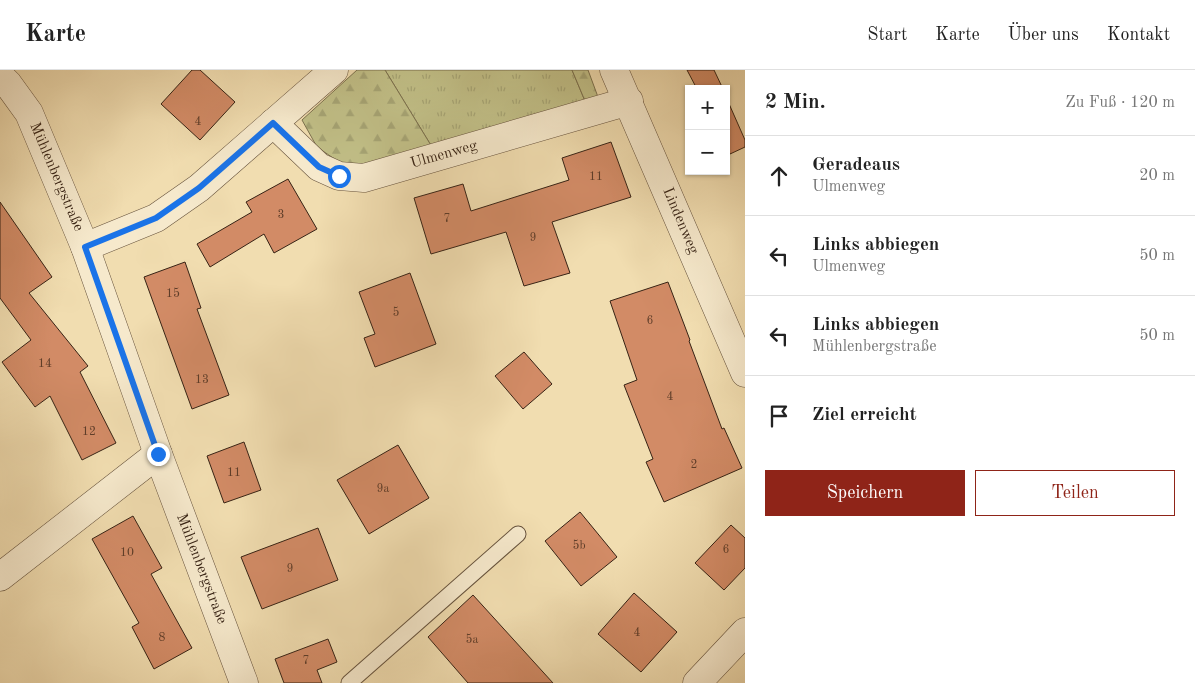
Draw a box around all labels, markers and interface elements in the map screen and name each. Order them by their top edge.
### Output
text: Karte [25,23,86,47]
text: Start [867,26,907,44]
text: Karte [935,26,980,44]
text: Über uns [1008,26,1079,44]
text: Kontakt [1107,26,1170,44]
map controls [685,85,730,175]
button: + [685,85,730,130]
text: 2 Min. [765,92,826,113]
text: Zu Fuß · 120 m [1065,95,1175,111]
house number: 4 [195,116,202,128]
street label: Mühlenbergstraße [26,120,86,234]
button: − [685,130,730,175]
street label: Ulmenweg [409,138,479,172]
text: Geradeaus [812,156,900,175]
icon: ahead [765,162,793,190]
route start [328,165,351,188]
text: 20 m [1139,168,1175,184]
house number: 11 [589,171,603,183]
text: Ulmenweg [812,179,885,195]
street label: Lindenweg [659,185,701,257]
house number: 3 [278,209,284,221]
house number: 7 [444,213,450,225]
house number: 9 [530,232,536,244]
text: Links abbiegen [812,236,939,255]
icon: left [765,242,793,270]
text: 50 m [1139,248,1175,264]
text: Ulmenweg [812,259,885,275]
house number: 15 [166,287,180,300]
house number: 5 [393,306,400,319]
house number: 6 [647,315,654,327]
text: Links abbiegen [812,316,939,335]
icon: left [765,322,793,350]
text: 50 m [1139,328,1175,344]
text: Mühlenbergstraße [812,339,937,355]
house number: 14 [38,358,52,370]
house number: 13 [195,374,209,386]
house number: 4 [667,391,674,403]
icon: arrive [765,402,793,430]
text: Ziel erreicht [812,406,917,425]
house number: 12 [82,426,96,438]
route end [147,443,170,466]
house number: 2 [691,459,697,471]
house number: 11 [227,467,241,479]
button: Speichern [765,470,965,516]
button: Teilen [975,470,1175,516]
house number: 9a [377,483,390,495]
street label: Mühlenbergstraße [173,512,229,626]
house number: 5b [572,539,586,552]
house number: 6 [723,544,730,556]
house number: 10 [120,547,134,559]
house number: 9 [287,563,293,575]
house number: 4 [634,627,641,639]
house number: 8 [159,632,166,644]
house number: 5a [466,633,479,646]
house number: 7 [303,655,309,667]

